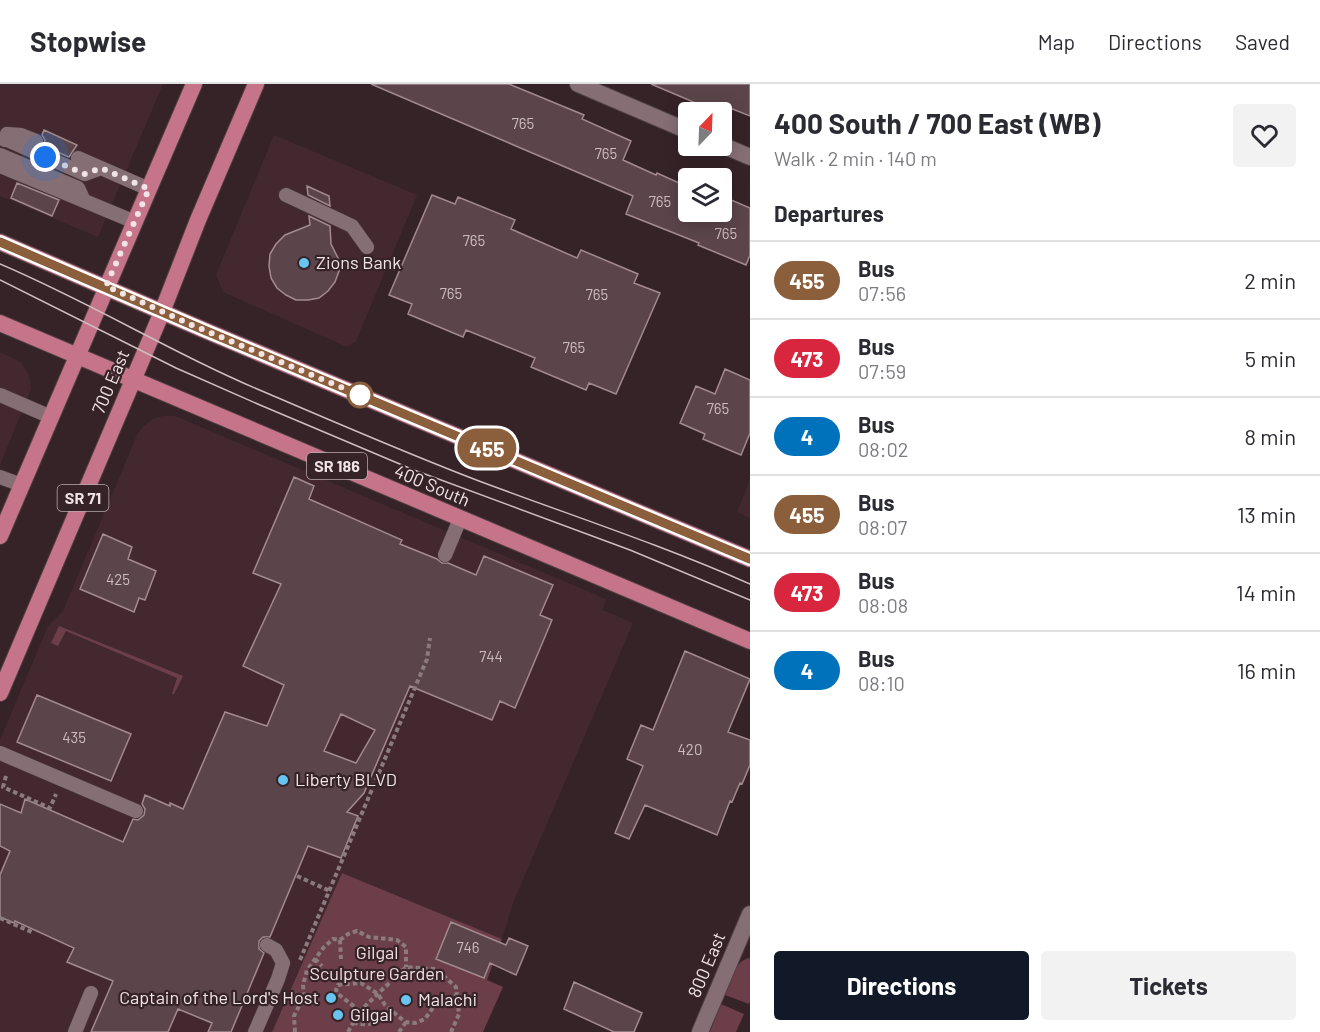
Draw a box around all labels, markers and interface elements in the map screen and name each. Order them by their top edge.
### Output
text: Stopwise [30,24,146,58]
text: Map [1038,29,1075,54]
text: Directions [1108,29,1202,54]
text: Saved [1235,29,1290,54]
north arrow [678,102,732,156]
map controls [678,102,732,222]
button: heart [1233,104,1296,167]
text: 400 South / 700 East (WB) [774,106,1100,140]
house number: 765 [512,114,534,132]
your location [30,142,60,172]
house number: 765 [595,144,617,162]
text: Walk · 2 min · 140 m [774,146,937,170]
button: layers [678,168,732,222]
house number: 765 [649,192,671,210]
text: Departures [774,200,884,226]
house number: 765 [715,224,737,242]
house number: 765 [463,231,485,249]
place label: Zions Bank [316,251,401,273]
text: Bus [858,255,895,281]
marker: Zions Bank [297,256,311,270]
text: 2 min [1244,267,1296,293]
text: 455 [789,268,825,293]
text: 07:56 [858,281,906,305]
house number: 765 [440,284,462,302]
house number: 765 [586,285,608,303]
text: Bus [858,333,895,359]
house number: 765 [563,338,585,356]
text: 5 min [1245,345,1296,371]
street label: 700 East [87,346,133,417]
text: 473 [791,346,823,371]
text: 07:59 [858,359,906,383]
unlabelled marker [347,382,373,408]
house number: 765 [707,399,729,417]
text: Bus [858,411,895,437]
text: 8 min [1244,423,1296,449]
text: 4 [801,424,813,449]
line badge: 455 [452,428,522,468]
text: 455 [469,436,505,461]
text: 08:02 [858,437,909,461]
road number: SR 186 [307,453,367,479]
street label: 400 South [391,459,474,511]
road number: SR 71 [58,485,109,511]
text: Bus [858,489,895,515]
text: 13 min [1237,501,1296,527]
text: 455 [789,502,825,527]
text: 08:07 [858,515,907,539]
text: Bus [858,567,895,593]
house number: 425 [106,570,130,588]
text: 14 min [1236,579,1296,605]
text: 473 [791,580,823,605]
text: 08:08 [858,593,908,617]
text: Bus [858,645,895,671]
house number: 744 [479,647,503,665]
text: 16 min [1237,657,1296,683]
text: 4 [801,658,813,683]
text: 08:10 [858,671,905,695]
house number: 435 [62,728,86,746]
house number: 420 [678,740,702,758]
place label: Liberty BLVD [295,768,397,790]
marker: Liberty BLVD [276,773,290,787]
street label: 800 East [683,929,730,1000]
house number: 746 [456,938,480,956]
park label: Gilgal Sculpture Garden [309,941,445,984]
button: Directions [774,951,1029,1020]
button: Tickets [1041,951,1296,1020]
place label: Captain of the Lord's Host [119,986,319,1008]
place label: Malachi [418,988,477,1010]
marker: Captain of the Lord's Host [324,991,338,1005]
marker: Malachi [399,993,413,1007]
place label: Gilgal [350,1003,393,1025]
marker: Gilgal [331,1008,345,1022]

